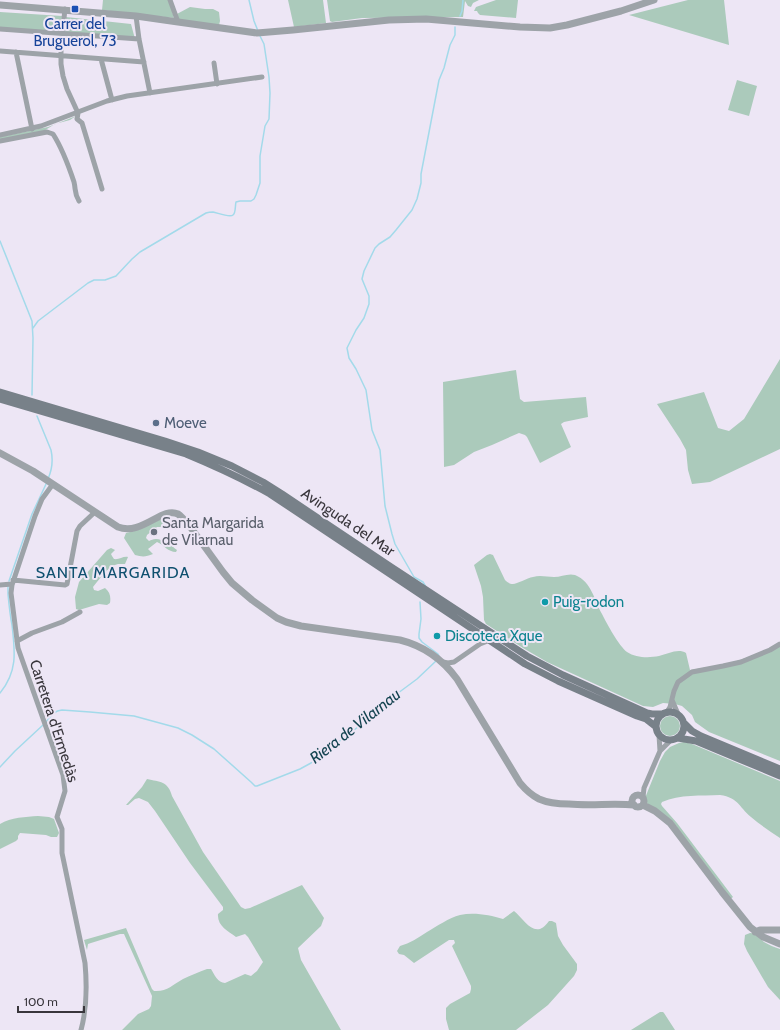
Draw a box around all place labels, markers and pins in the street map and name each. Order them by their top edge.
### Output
marker: Carrer del Bruguerol, 73 [70,4,80,14]
place label: Carrer del Bruguerol, 73 [33,15,117,50]
place label: Moeve [164,414,207,432]
marker: Moeve [151,418,161,428]
place label: Santa Margarida de Vilarnau [162,514,265,549]
marker: Santa Margarida de Vilarnau [149,527,159,537]
place label: Puig-rodon [553,593,624,611]
marker: Puig-rodon [540,597,550,607]
place label: Discoteca Xque [445,627,543,645]
marker: Discoteca Xque [432,631,442,641]

